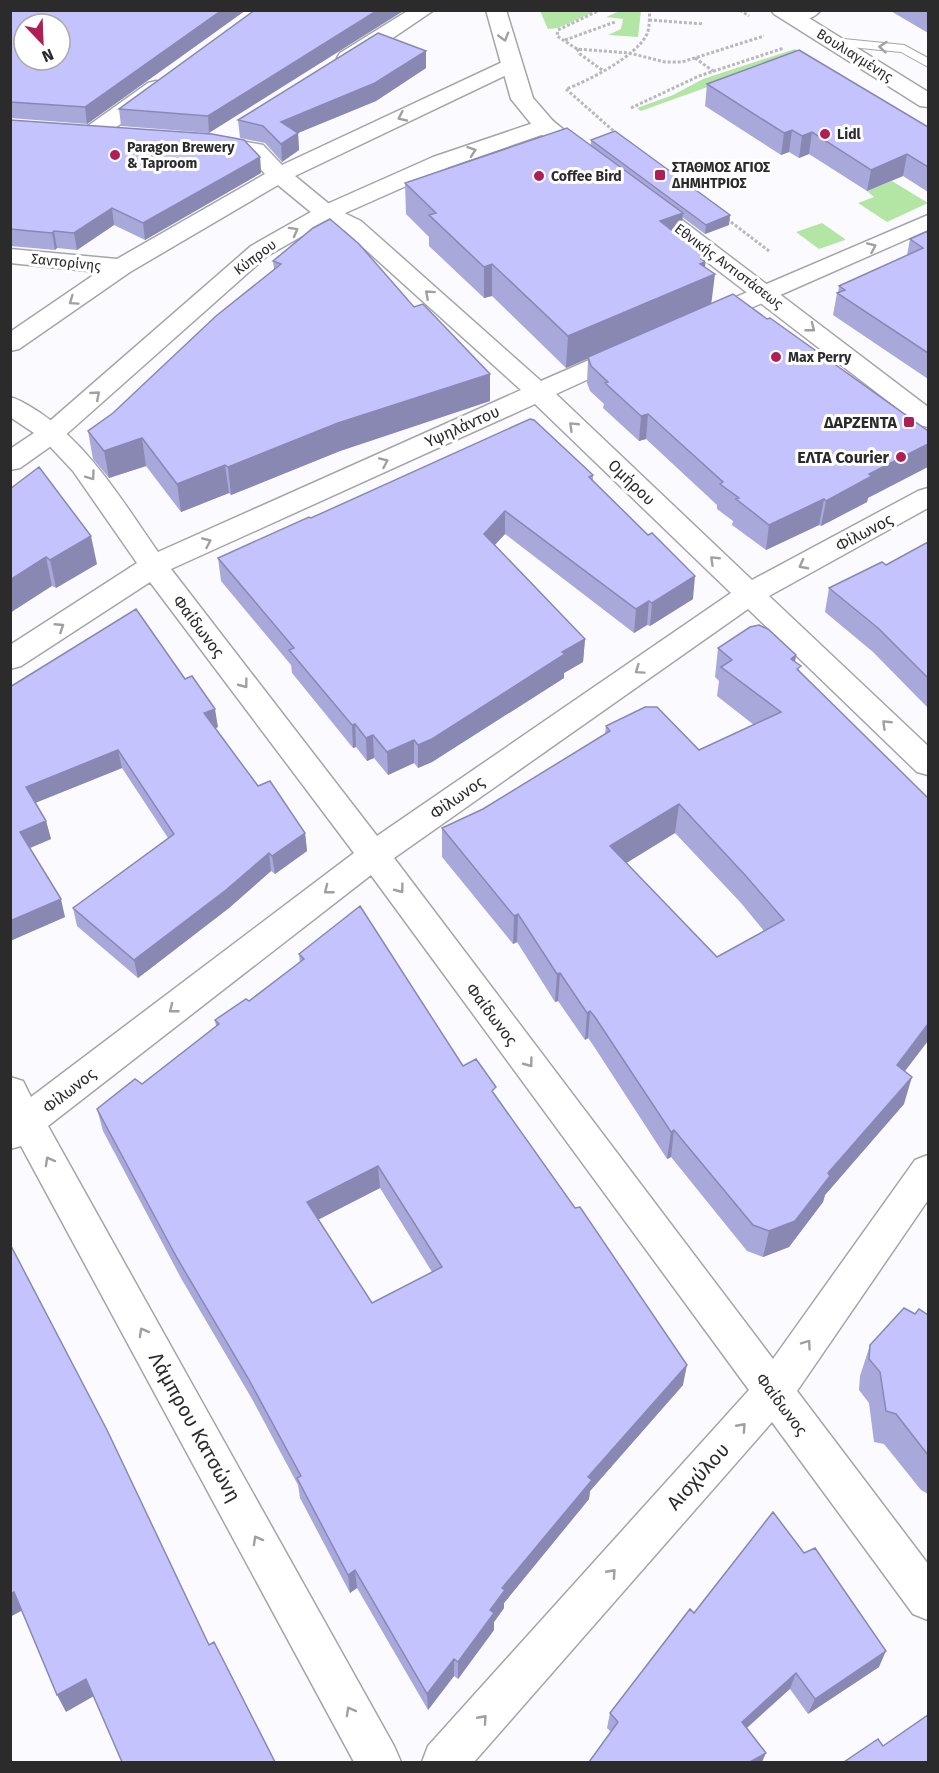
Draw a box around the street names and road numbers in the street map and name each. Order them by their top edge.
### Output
street label: Βουλιαγμένης [813,25,896,86]
street label: Εθνικής Αντιστάσεως [671,220,787,313]
street label: Κύπρου [231,236,280,279]
street label: Σαντορίνης [30,250,102,275]
street label: Υψηλάντου [422,402,503,451]
street label: Ομήρου [604,455,659,509]
street label: Φίλωνος [832,509,897,555]
street label: Φαίδωνος [169,591,228,662]
street label: Φίλωνος [426,772,489,823]
street label: Φαίδωνος [462,979,521,1050]
street label: Φίλωνος [39,1063,100,1117]
street label: Λάμπρου Κατσώνη [144,1348,246,1506]
street label: Φαίδωνος [752,1369,811,1440]
street label: Αισχύλου [662,1437,734,1515]

